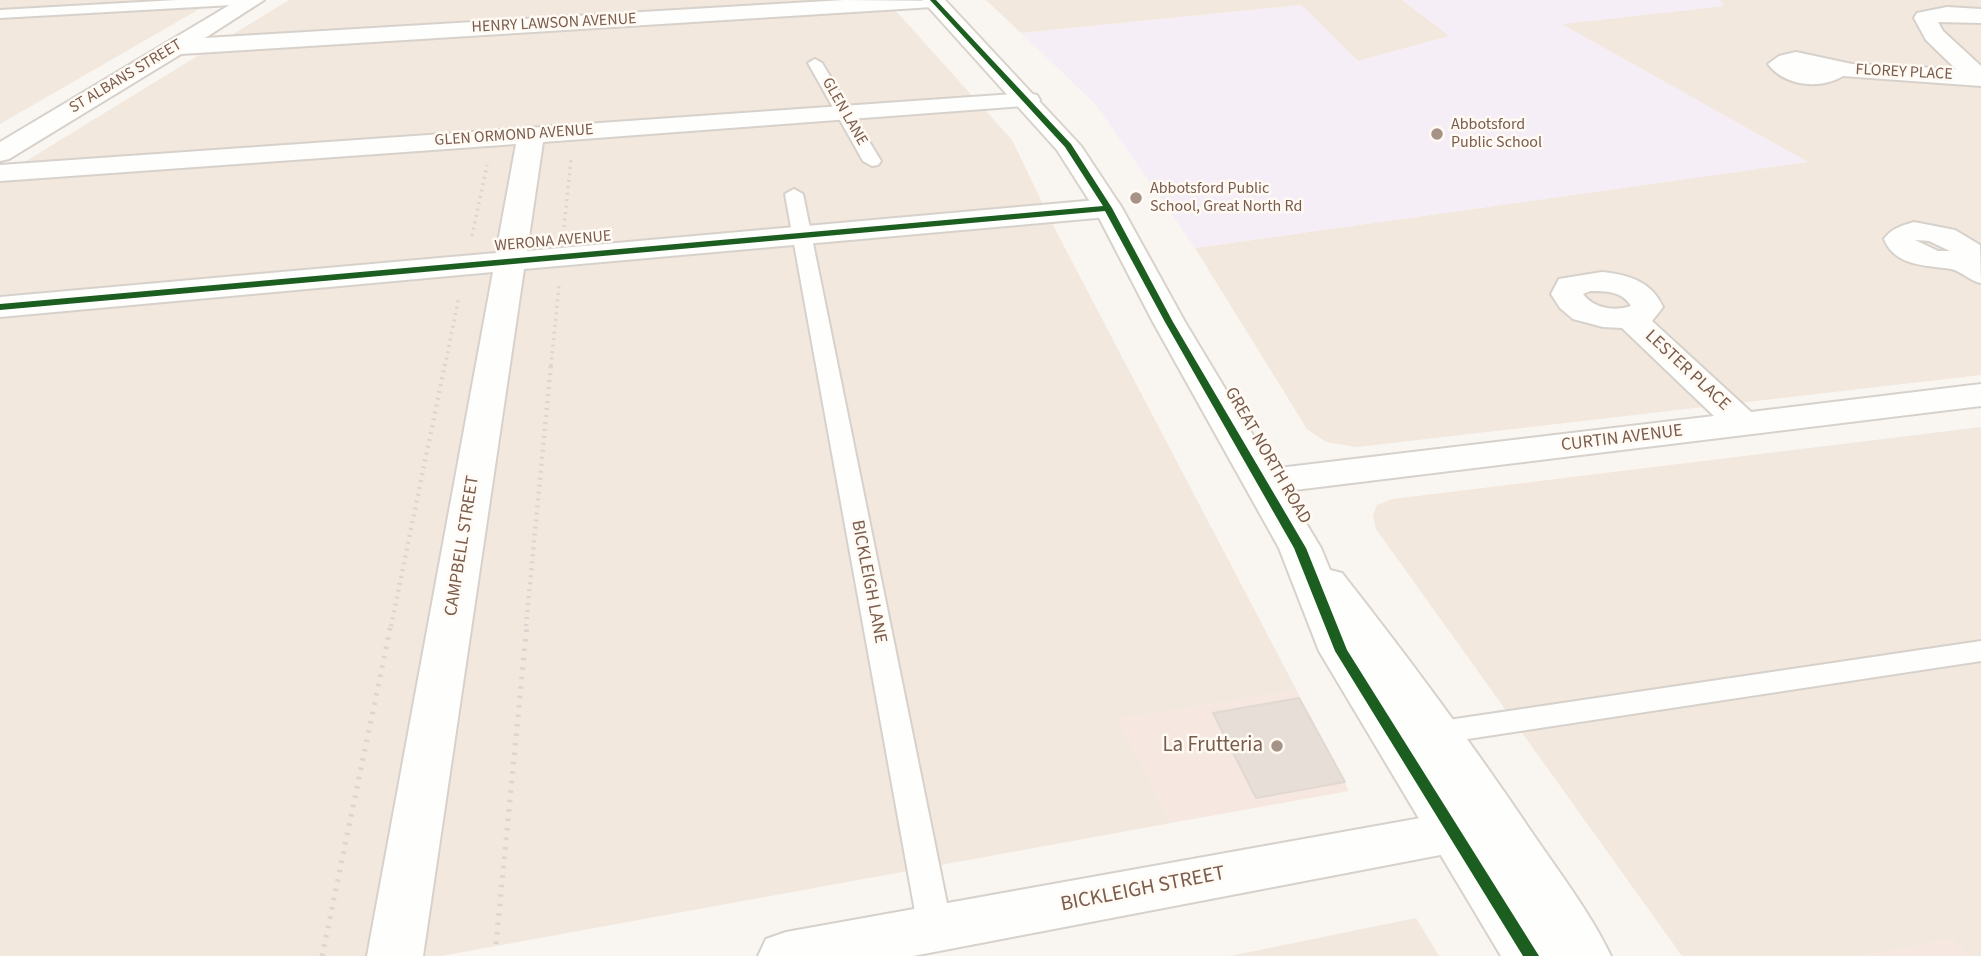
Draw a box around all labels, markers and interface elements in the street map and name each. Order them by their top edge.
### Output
street label: HENRY LAWSON AVENUE [471,10,637,38]
street label: ST ALBANS STREET [66,36,186,118]
street label: FLOREY PLACE [1855,61,1953,85]
street label: GLEN LANE [817,75,871,149]
place label: Abbotsford Public School [1451,115,1542,153]
street label: GLEN ORMOND AVENUE [434,121,594,151]
marker: Abbotsford Public School [1429,126,1445,142]
place label: Abbotsford Public School, Great North Rd [1150,179,1302,217]
marker: Abbotsford Public School, Great North Rd [1128,190,1144,206]
street label: WERONA AVENUE [494,227,612,257]
street label: LESTER PLACE [1640,326,1734,416]
street label: GREAT NORTH ROAD [1219,384,1315,528]
street label: CURTIN AVENUE [1560,421,1684,457]
street label: CAMPBELL STREET [441,474,485,618]
street label: BICKLEIGH LANE [845,519,891,645]
place label: La Frutteria [1162,733,1263,759]
marker: La Frutteria [1269,738,1285,754]
street label: BICKLEIGH STREET [1059,862,1227,918]

